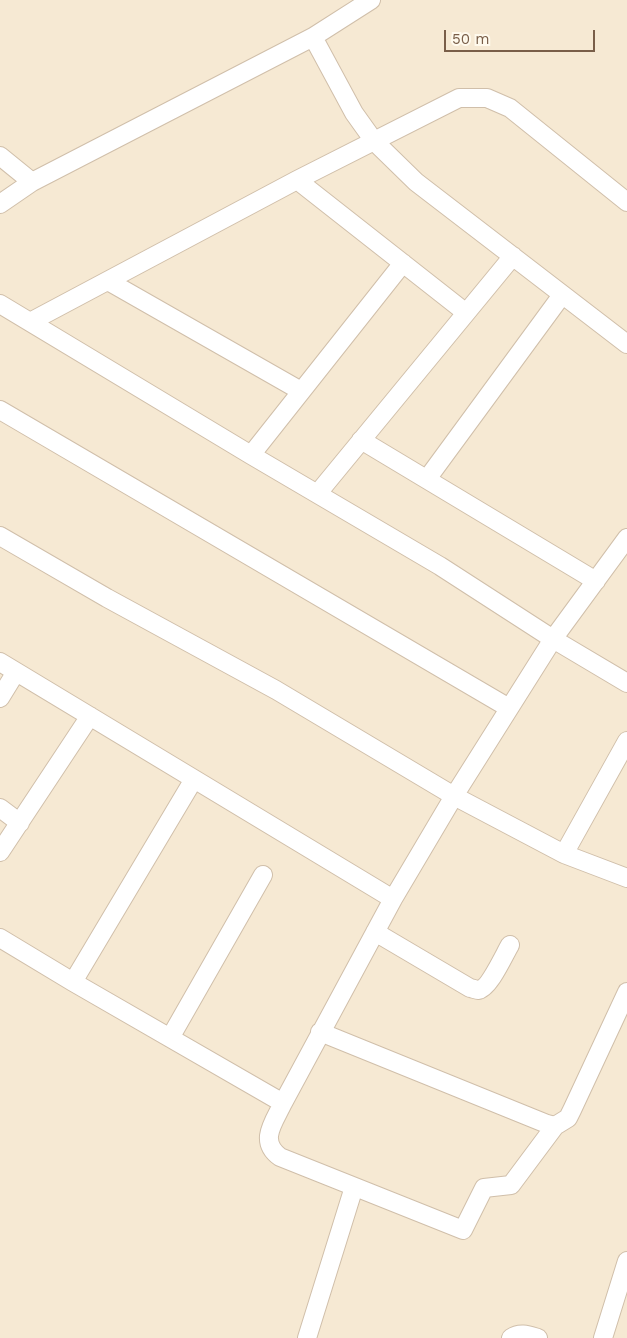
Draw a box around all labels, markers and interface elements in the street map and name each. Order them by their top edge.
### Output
scale bar [447,20,598,52]
text: 50 m [452,30,489,48]

